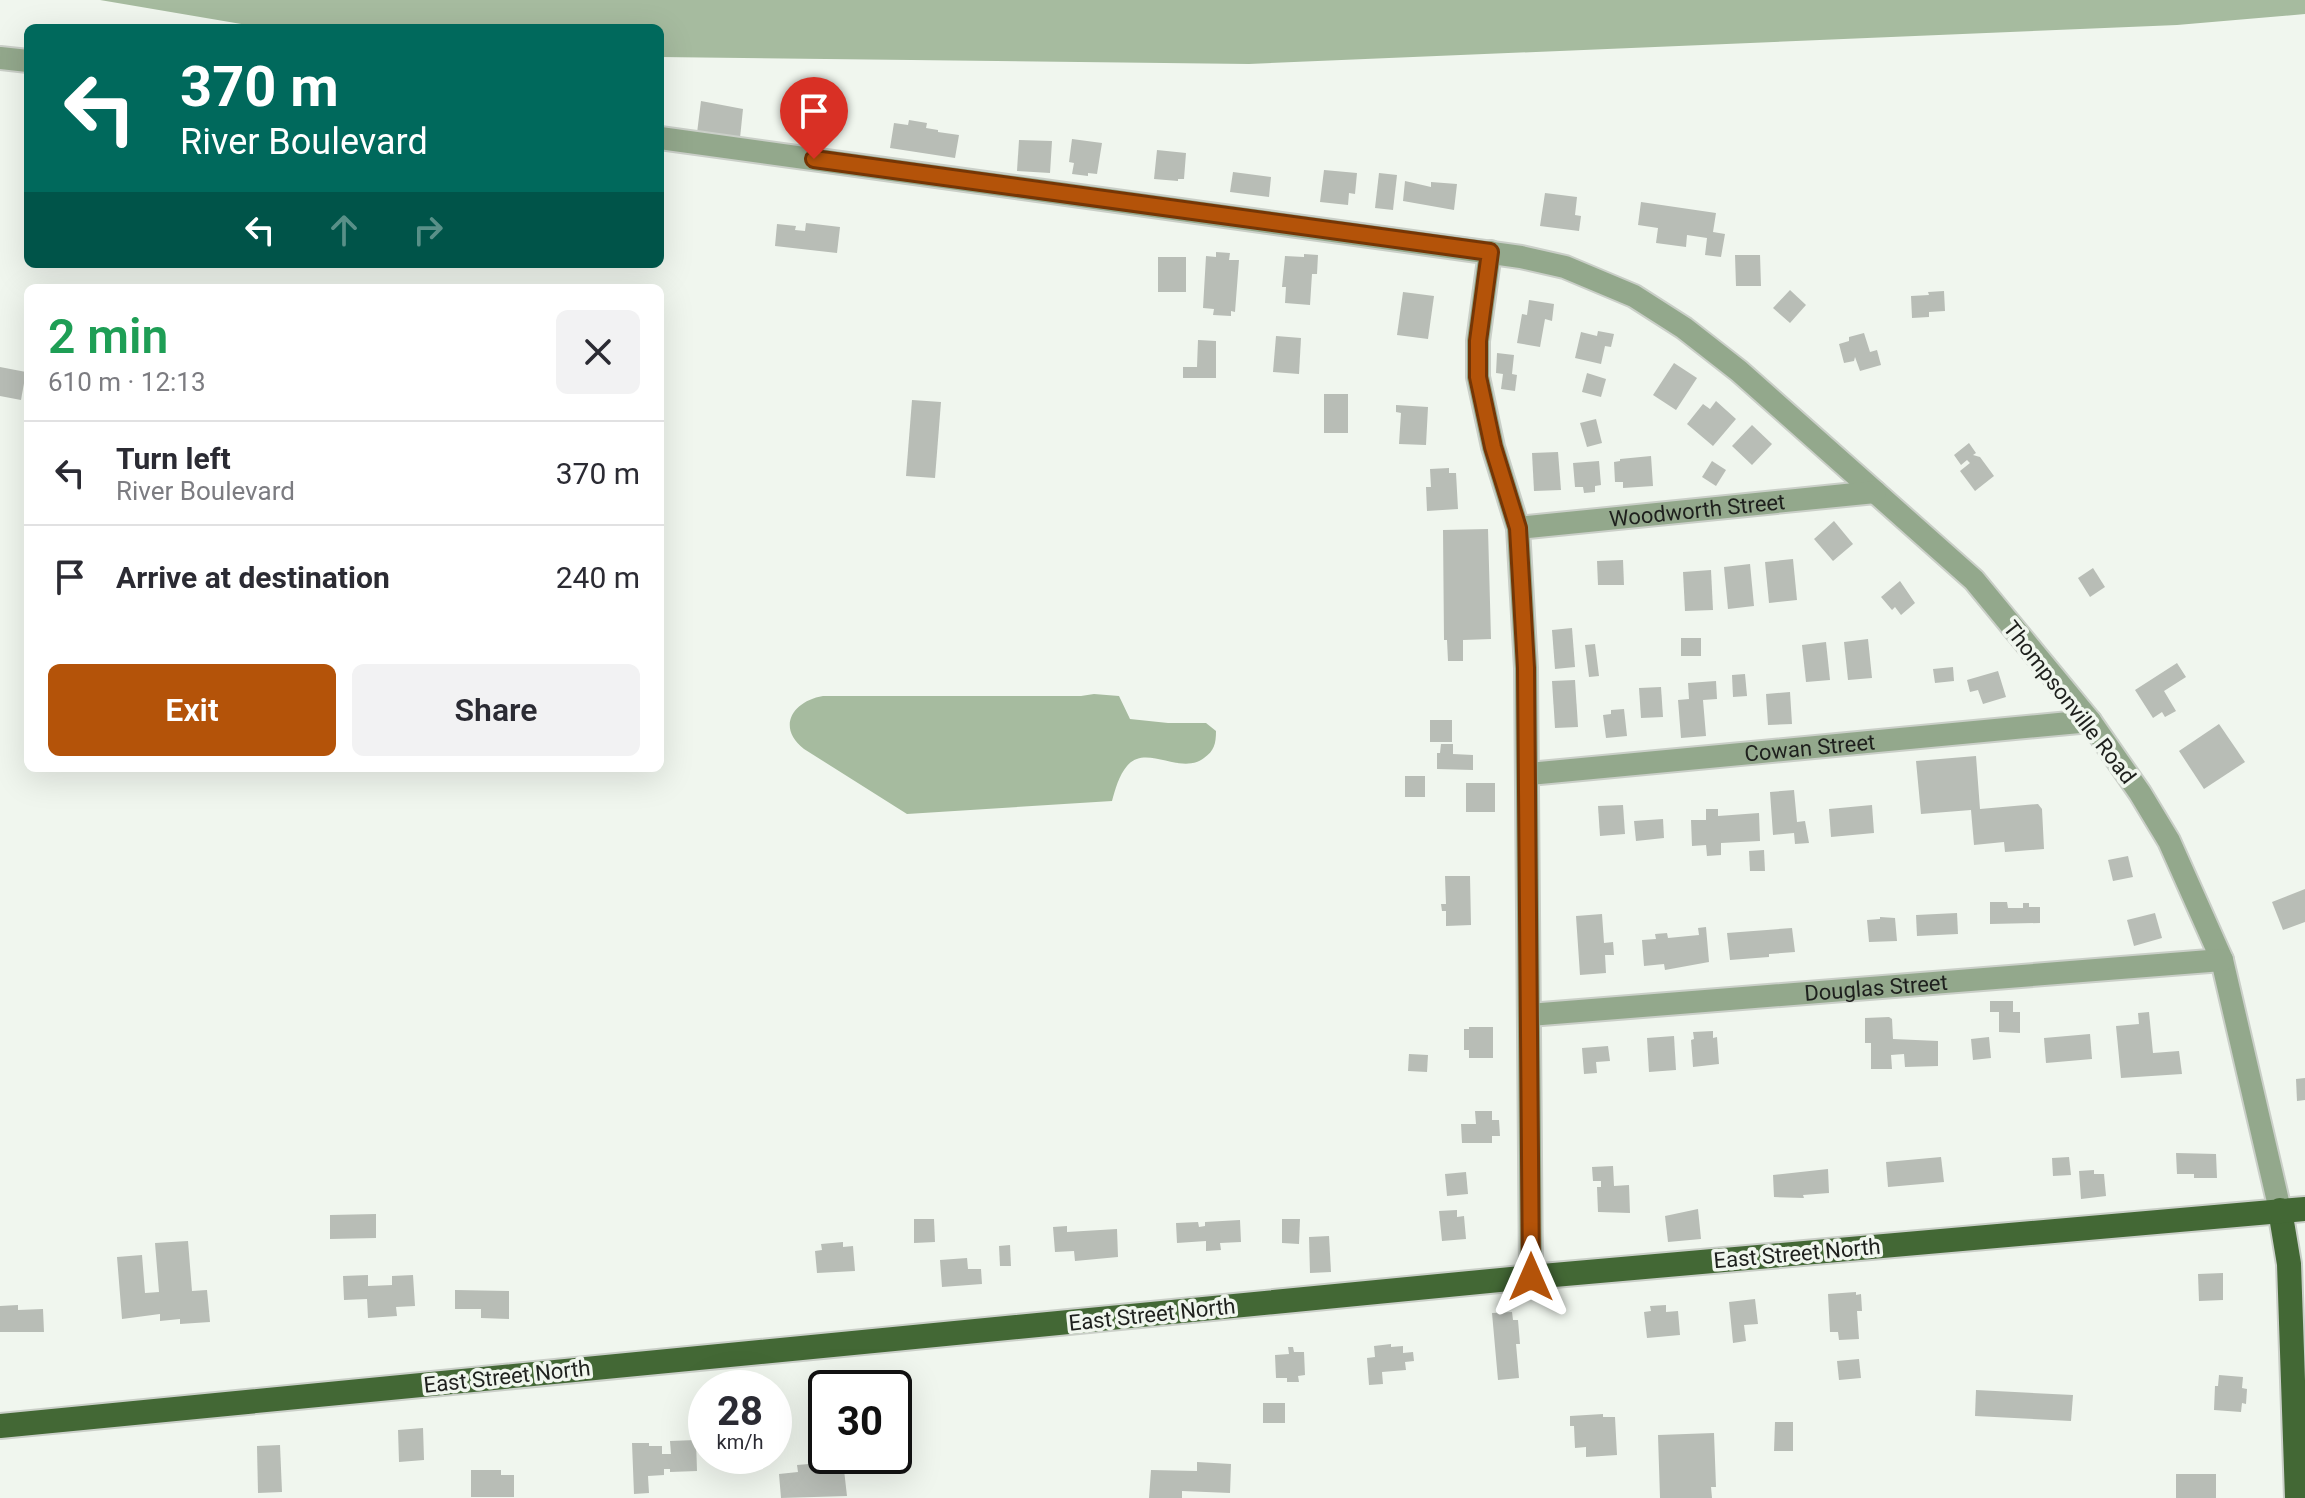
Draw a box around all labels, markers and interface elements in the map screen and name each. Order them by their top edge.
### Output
text: 370 m [180,54,339,120]
icon: left [48,56,152,160]
pin [780,77,848,159]
icon: arrive [792,89,836,133]
text: River Boulevard [180,121,428,163]
icon: left [238,208,282,252]
icon: ahead [322,208,366,252]
icon: right [406,208,450,252]
text: 2 min [48,308,168,365]
button: close [556,310,640,394]
text: 610 m · 12:13 [48,367,206,397]
text: Turn left [116,441,231,476]
icon: left [48,451,92,495]
text: 370 m [556,456,640,491]
text: River Boulevard [116,476,295,506]
street label: Woodworth Street [1608,489,1786,532]
icon: arrive [48,555,92,599]
text: Arrive at destination [116,560,390,595]
text: 240 m [556,560,640,595]
street label: Thompsonville Road [1998,616,2141,789]
button: Exit [48,664,336,756]
button: Share [352,664,640,756]
street label: Cowan Street [1743,729,1876,767]
street label: Douglas Street [1803,970,1949,1006]
street label: East Street North [1713,1234,1882,1273]
position arrow [1489,1235,1573,1319]
street label: East Street North [1067,1293,1237,1336]
street label: East Street North [422,1355,592,1398]
speed limit sign: 30 [808,1370,912,1474]
text: 28 [717,1388,763,1435]
text: km/h [717,1430,763,1454]

